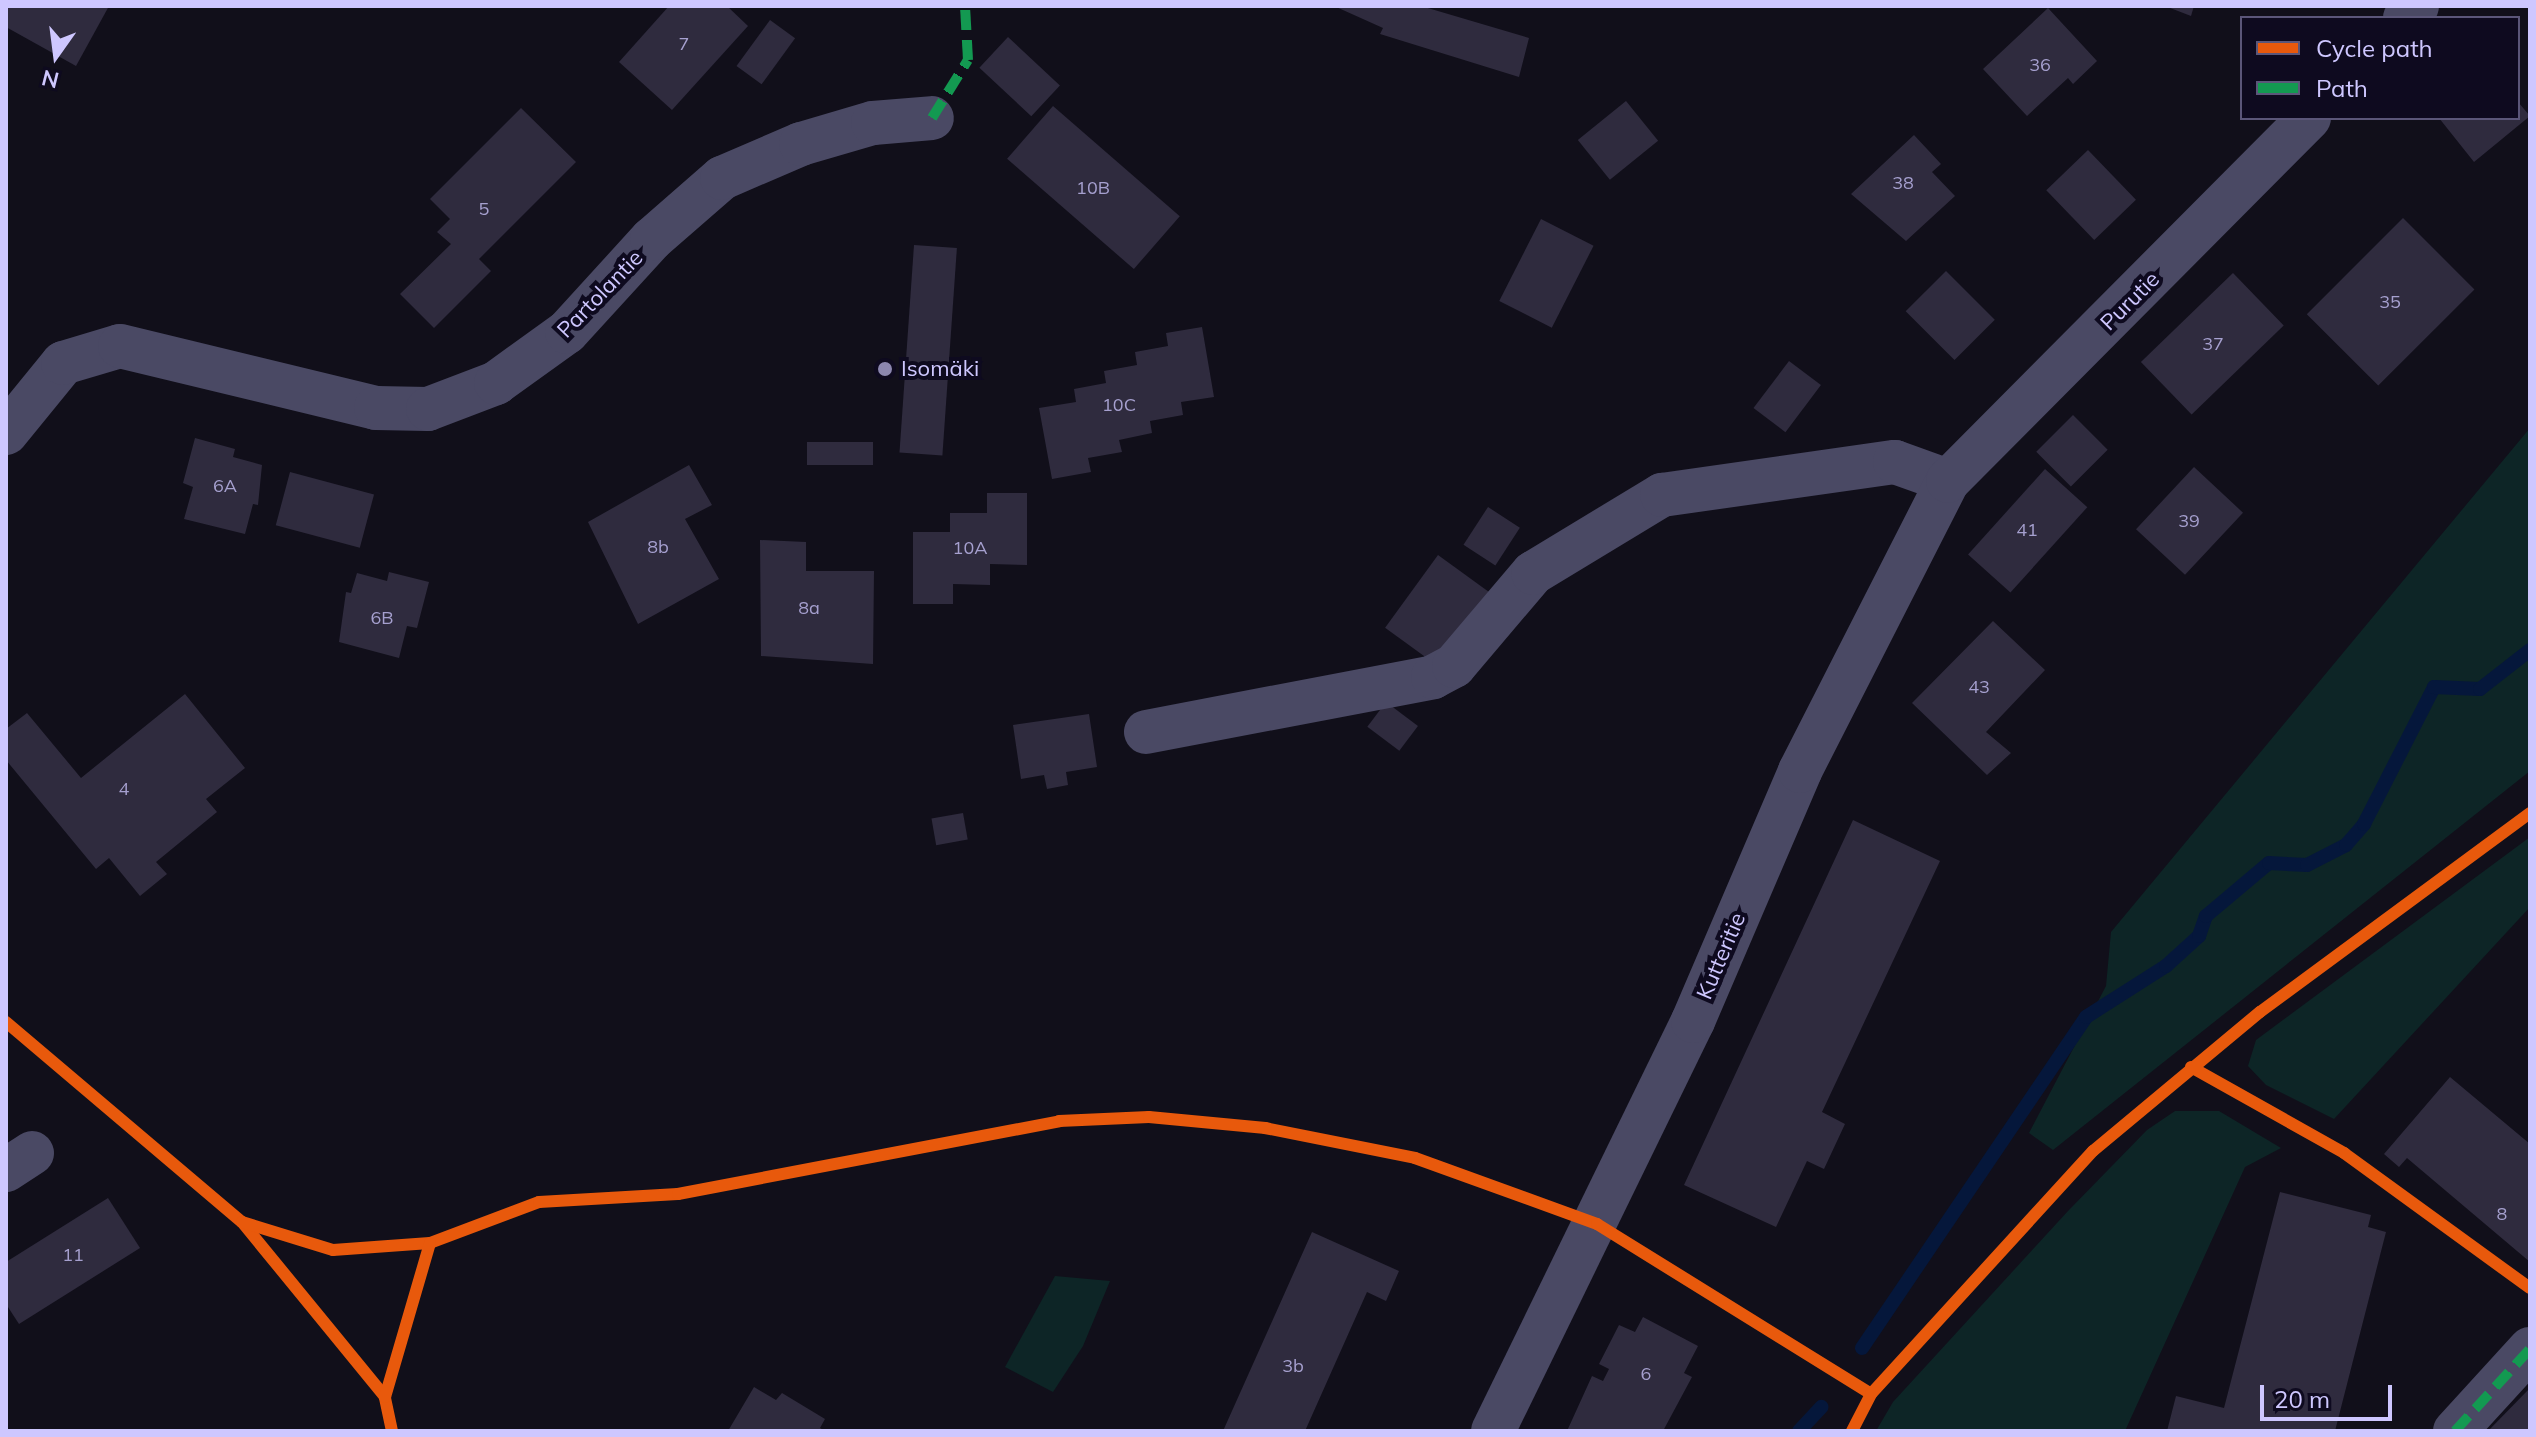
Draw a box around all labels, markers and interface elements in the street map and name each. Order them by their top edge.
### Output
north arrow [16,16,96,96]
legend [2240,16,2520,120]
house number: 7 [679,33,689,55]
text: Cycle path [2316,33,2433,63]
house number: 36 [2029,54,2051,76]
text: N [39,64,62,95]
text: Path [2316,73,2368,103]
house number: 38 [1892,172,1914,194]
house number: 10B [1076,177,1110,199]
house number: 5 [479,198,489,220]
street label: Partolantie [552,245,648,343]
street label: Purutie [2095,266,2165,336]
house number: 35 [2379,291,2401,313]
house number: 37 [2202,333,2224,355]
place label: Isomäki [901,356,979,382]
marker: Isomäki [876,360,894,378]
house number: 10C [1102,394,1136,416]
house number: 6A [213,475,237,497]
house number: 39 [2178,510,2200,532]
house number: 41 [2016,519,2038,541]
house number: 8b [647,536,669,558]
house number: 10A [953,537,987,559]
house number: 8a [798,597,820,619]
house number: 6B [370,607,394,629]
house number: 43 [1968,676,1990,698]
house number: 4 [119,778,129,800]
street label: Kutteritie [1691,909,1751,1003]
house number: 8 [2497,1203,2507,1225]
house number: 11 [62,1244,84,1266]
house number: 3b [1282,1355,1304,1377]
house number: 6 [1641,1363,1651,1385]
scale bar [2264,1369,2396,1419]
text: 20 m [2274,1384,2330,1414]

